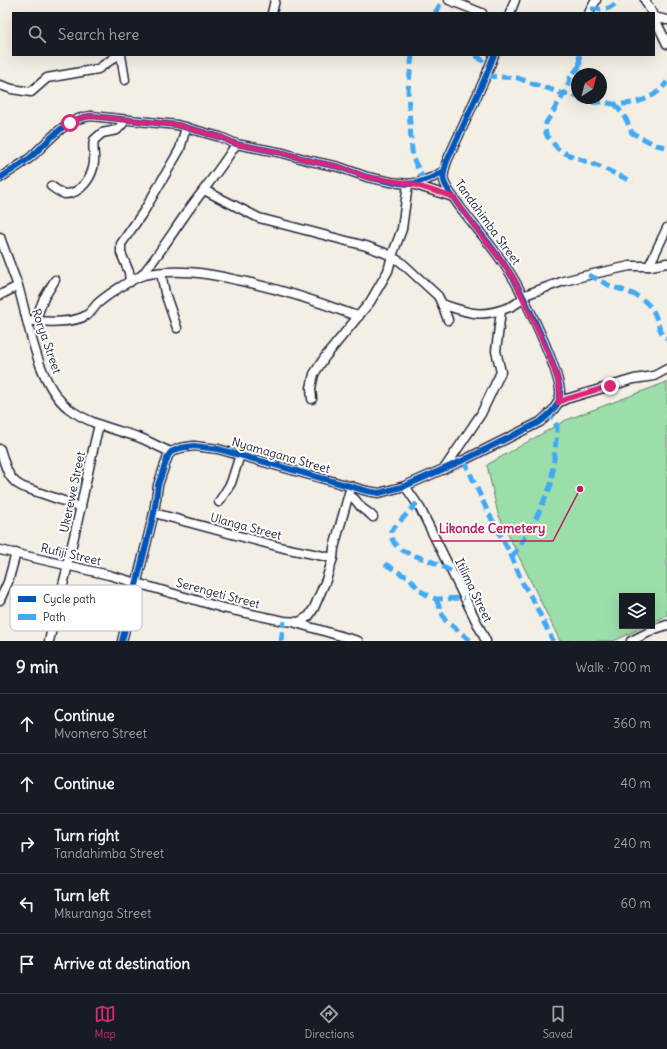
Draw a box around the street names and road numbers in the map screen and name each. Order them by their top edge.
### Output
street label: Tandahimba Street [452,176,524,268]
street label: Rorya Street [29,307,65,375]
street label: Nyamagana Street [230,434,332,476]
street label: Ukerewe Street [56,450,88,534]
street label: Ulanga Street [209,509,283,543]
street label: Rufiji Street [39,540,103,568]
street label: Itilima Street [452,556,496,624]
street label: Serengeti Street [175,575,261,611]

